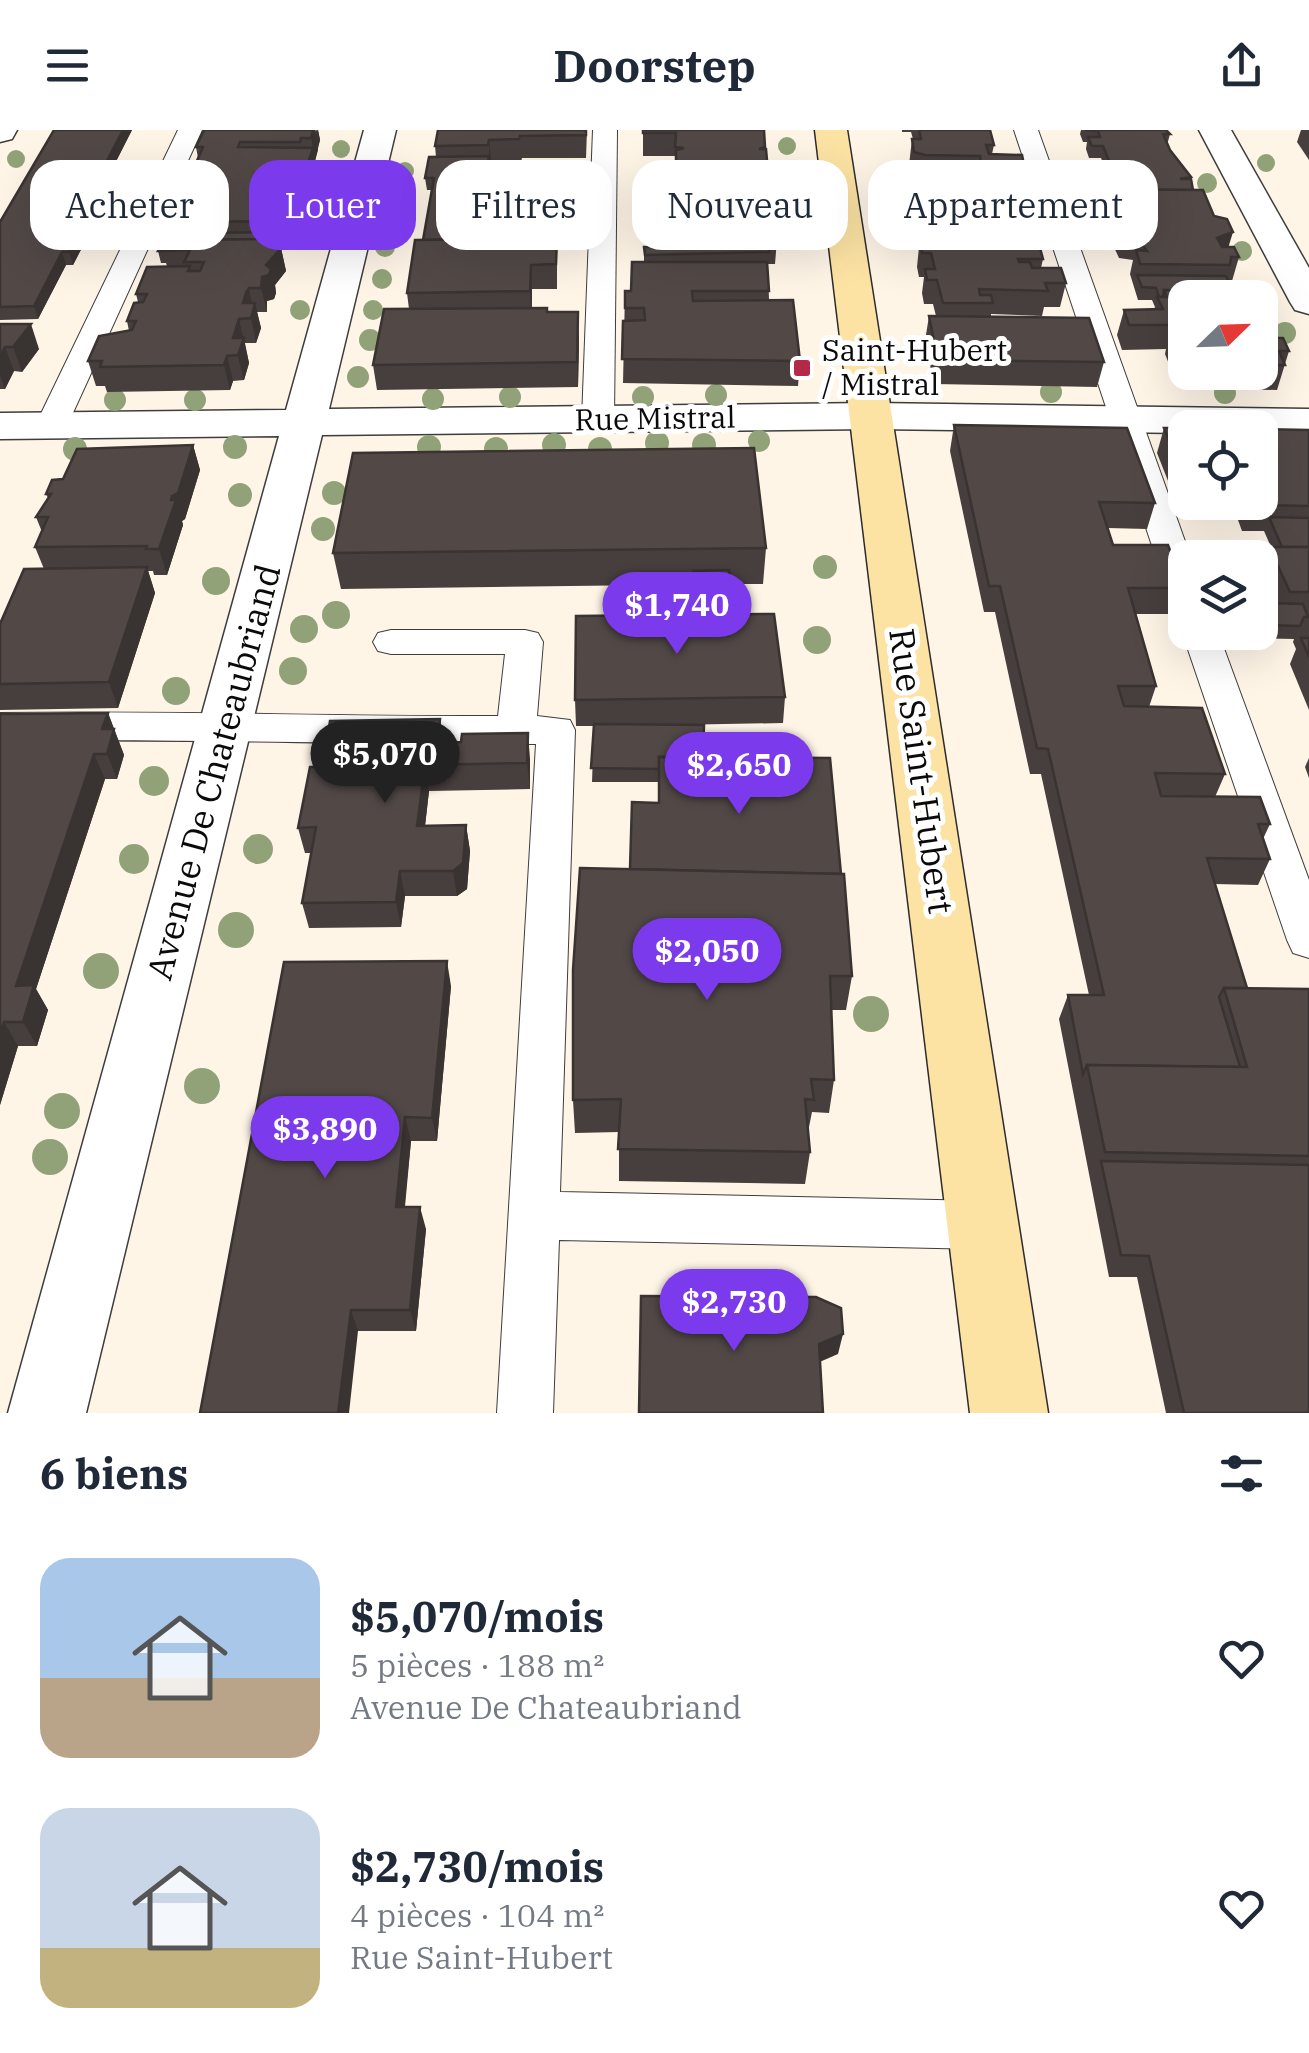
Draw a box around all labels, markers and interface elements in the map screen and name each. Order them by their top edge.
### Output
text: Doorstep [553,36,756,94]
icon: menu [40,38,95,93]
icon: share [1214,38,1269,93]
chip: Acheter [30,160,229,250]
chip: Louer [249,160,416,250]
chip: Filtres [436,160,612,250]
chip: Nouveau [632,160,848,250]
chip: Appartement [868,160,1158,250]
north arrow [1168,280,1278,390]
map controls [1168,280,1278,650]
place label: Saint-Hubert / Mistral [822,330,1007,403]
marker: Saint-Hubert / Mistral [791,357,813,379]
street label: Rue Mistral [574,397,736,438]
button: locate [1168,410,1278,520]
button: layers [1168,540,1278,650]
street label: Avenue De Chateaubriand [135,559,291,985]
pin: $1,740 [596,572,758,657]
text: $1,740 [625,583,729,625]
street label: Rue Saint-Hubert [879,625,965,917]
pin: $5,070 [304,721,466,806]
text: $5,070 [333,732,437,774]
pin: $2,650 [658,732,820,817]
text: $2,650 [687,743,791,785]
pin: $2,050 [626,918,788,1003]
text: $2,050 [655,929,759,971]
pin: $3,890 [244,1096,406,1181]
text: $3,890 [273,1107,377,1149]
pin: $2,730 [653,1269,815,1354]
text: $2,730 [682,1280,786,1322]
text: 6 biens [40,1446,188,1501]
icon: filters [1214,1446,1269,1501]
text: $5,070/mois [350,1589,604,1644]
icon: home [120,1598,240,1718]
icon: heart [1214,1631,1269,1686]
text: 5 pièces · 188 m² [350,1644,604,1686]
text: Avenue De Chateaubriand [350,1686,742,1728]
text: $2,730/mois [350,1839,604,1894]
icon: home [120,1848,240,1968]
icon: heart [1214,1881,1269,1936]
text: 4 pièces · 104 m² [350,1894,604,1936]
text: Rue Saint-Hubert [350,1936,613,1978]

